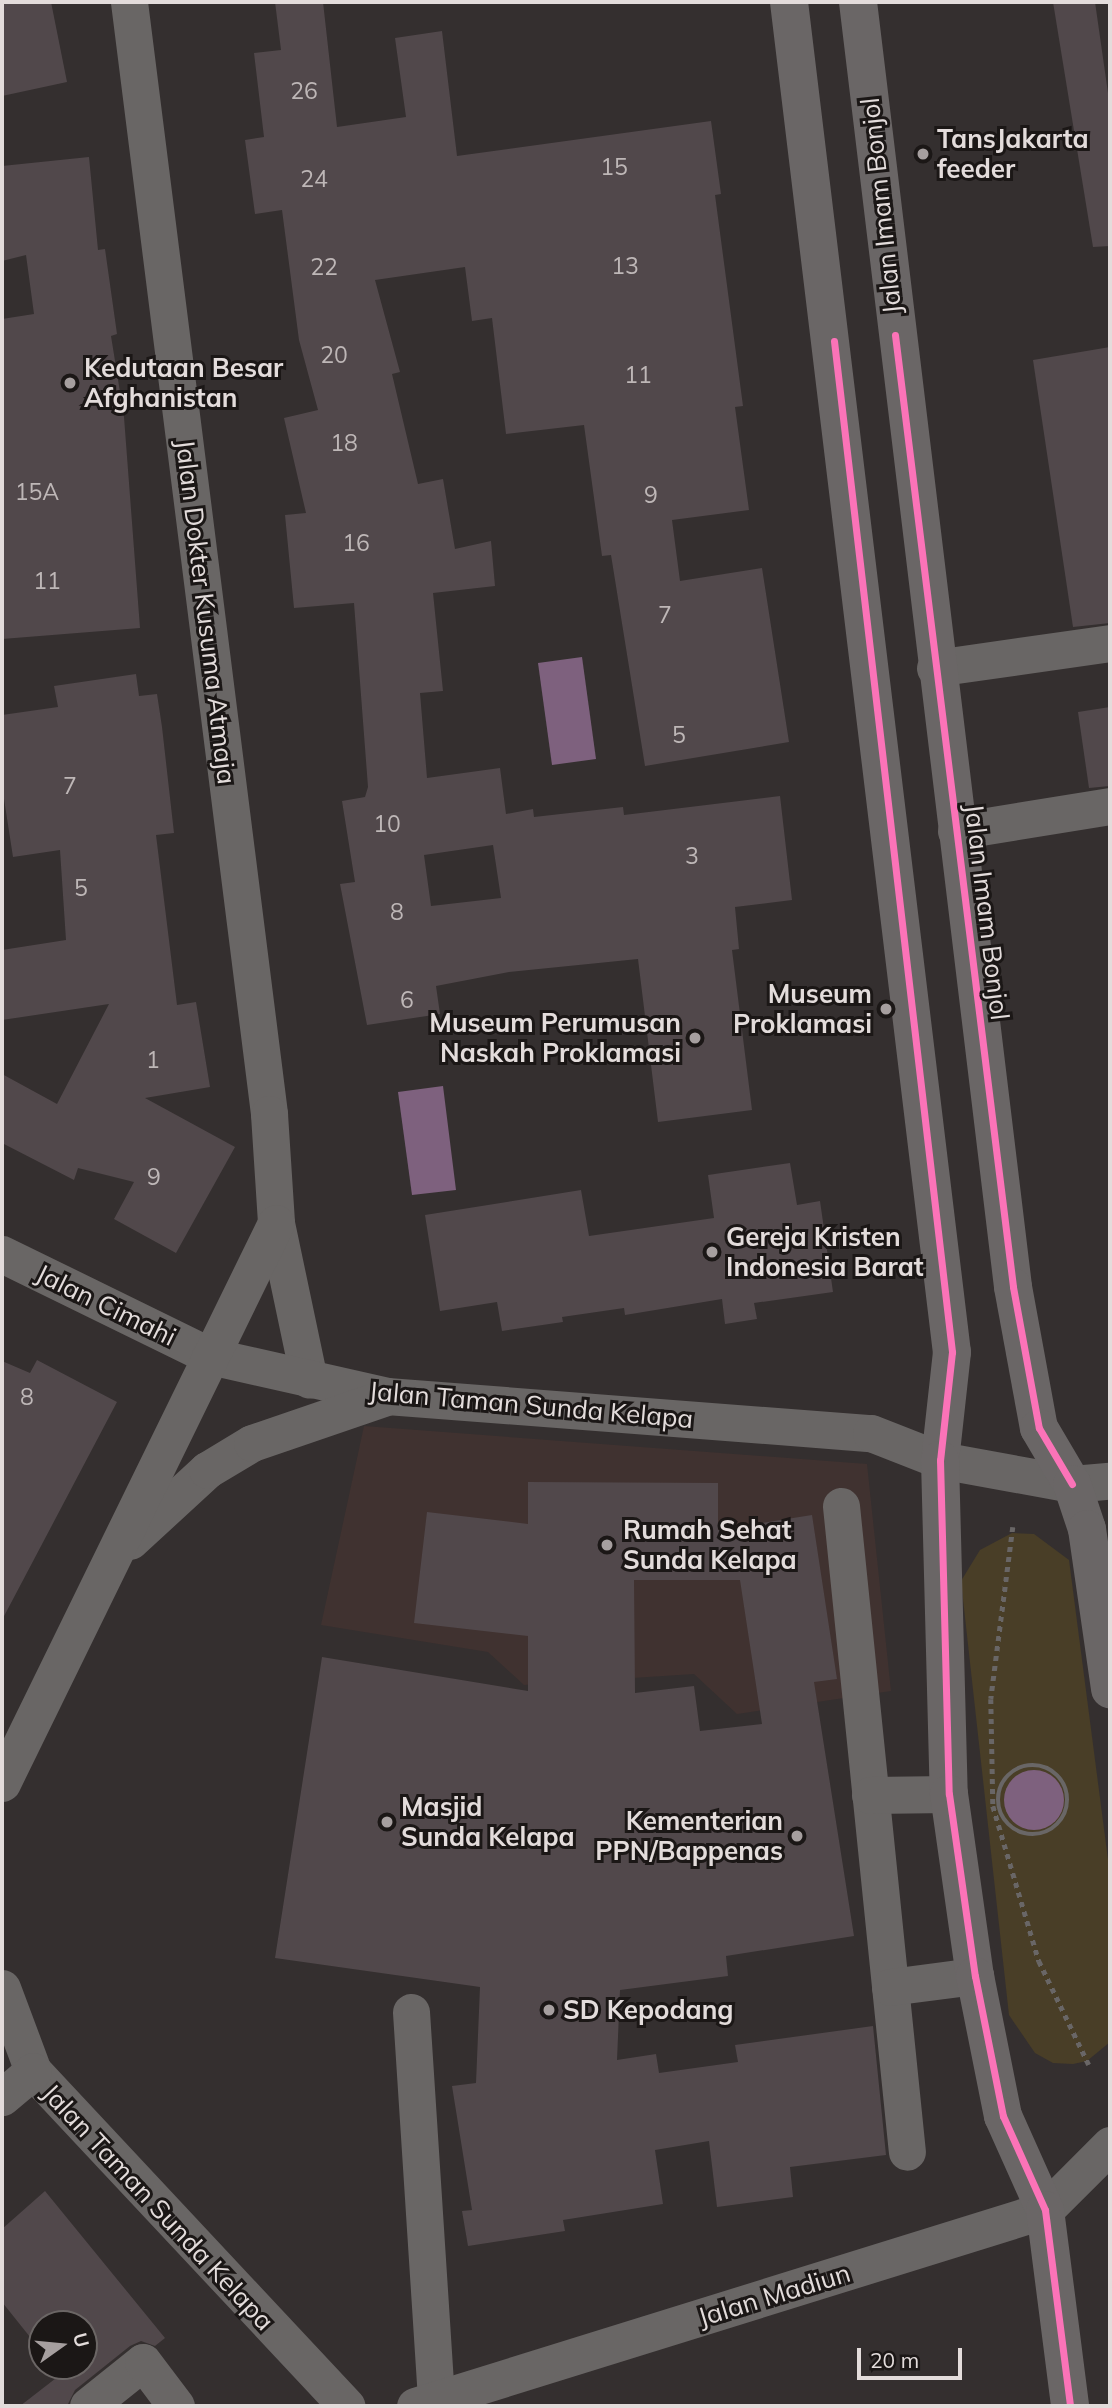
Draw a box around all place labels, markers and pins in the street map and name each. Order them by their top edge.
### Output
place label: TansJakarta feeder [937,123,1089,184]
marker: TansJakarta feeder [915,146,931,162]
place label: Kedutaan Besar Afghanistan [84,352,283,414]
marker: Kedutaan Besar Afghanistan [62,375,78,391]
place label: Museum Proklamasi [733,978,872,1040]
marker: Museum Proklamasi [878,1001,894,1017]
place label: Museum Perumusan Naskah Proklamasi [429,1007,681,1068]
marker: Museum Perumusan Naskah Proklamasi [687,1030,703,1046]
place label: Gereja Kristen Indonesia Barat [726,1221,924,1282]
marker: Gereja Kristen Indonesia Barat [704,1244,720,1260]
place label: Rumah Sehat Sunda Kelapa [623,1514,797,1576]
marker: Rumah Sehat Sunda Kelapa [597,1535,617,1555]
place label: Masjid Sunda Kelapa [401,1791,575,1853]
place label: Kementerian PPN/Bappenas [595,1805,783,1867]
marker: Masjid Sunda Kelapa [379,1814,395,1830]
marker: Kementerian PPN/Bappenas [789,1828,805,1844]
place label: SD Kepodang [563,1994,734,2026]
marker: SD Kepodang [541,2002,557,2018]

